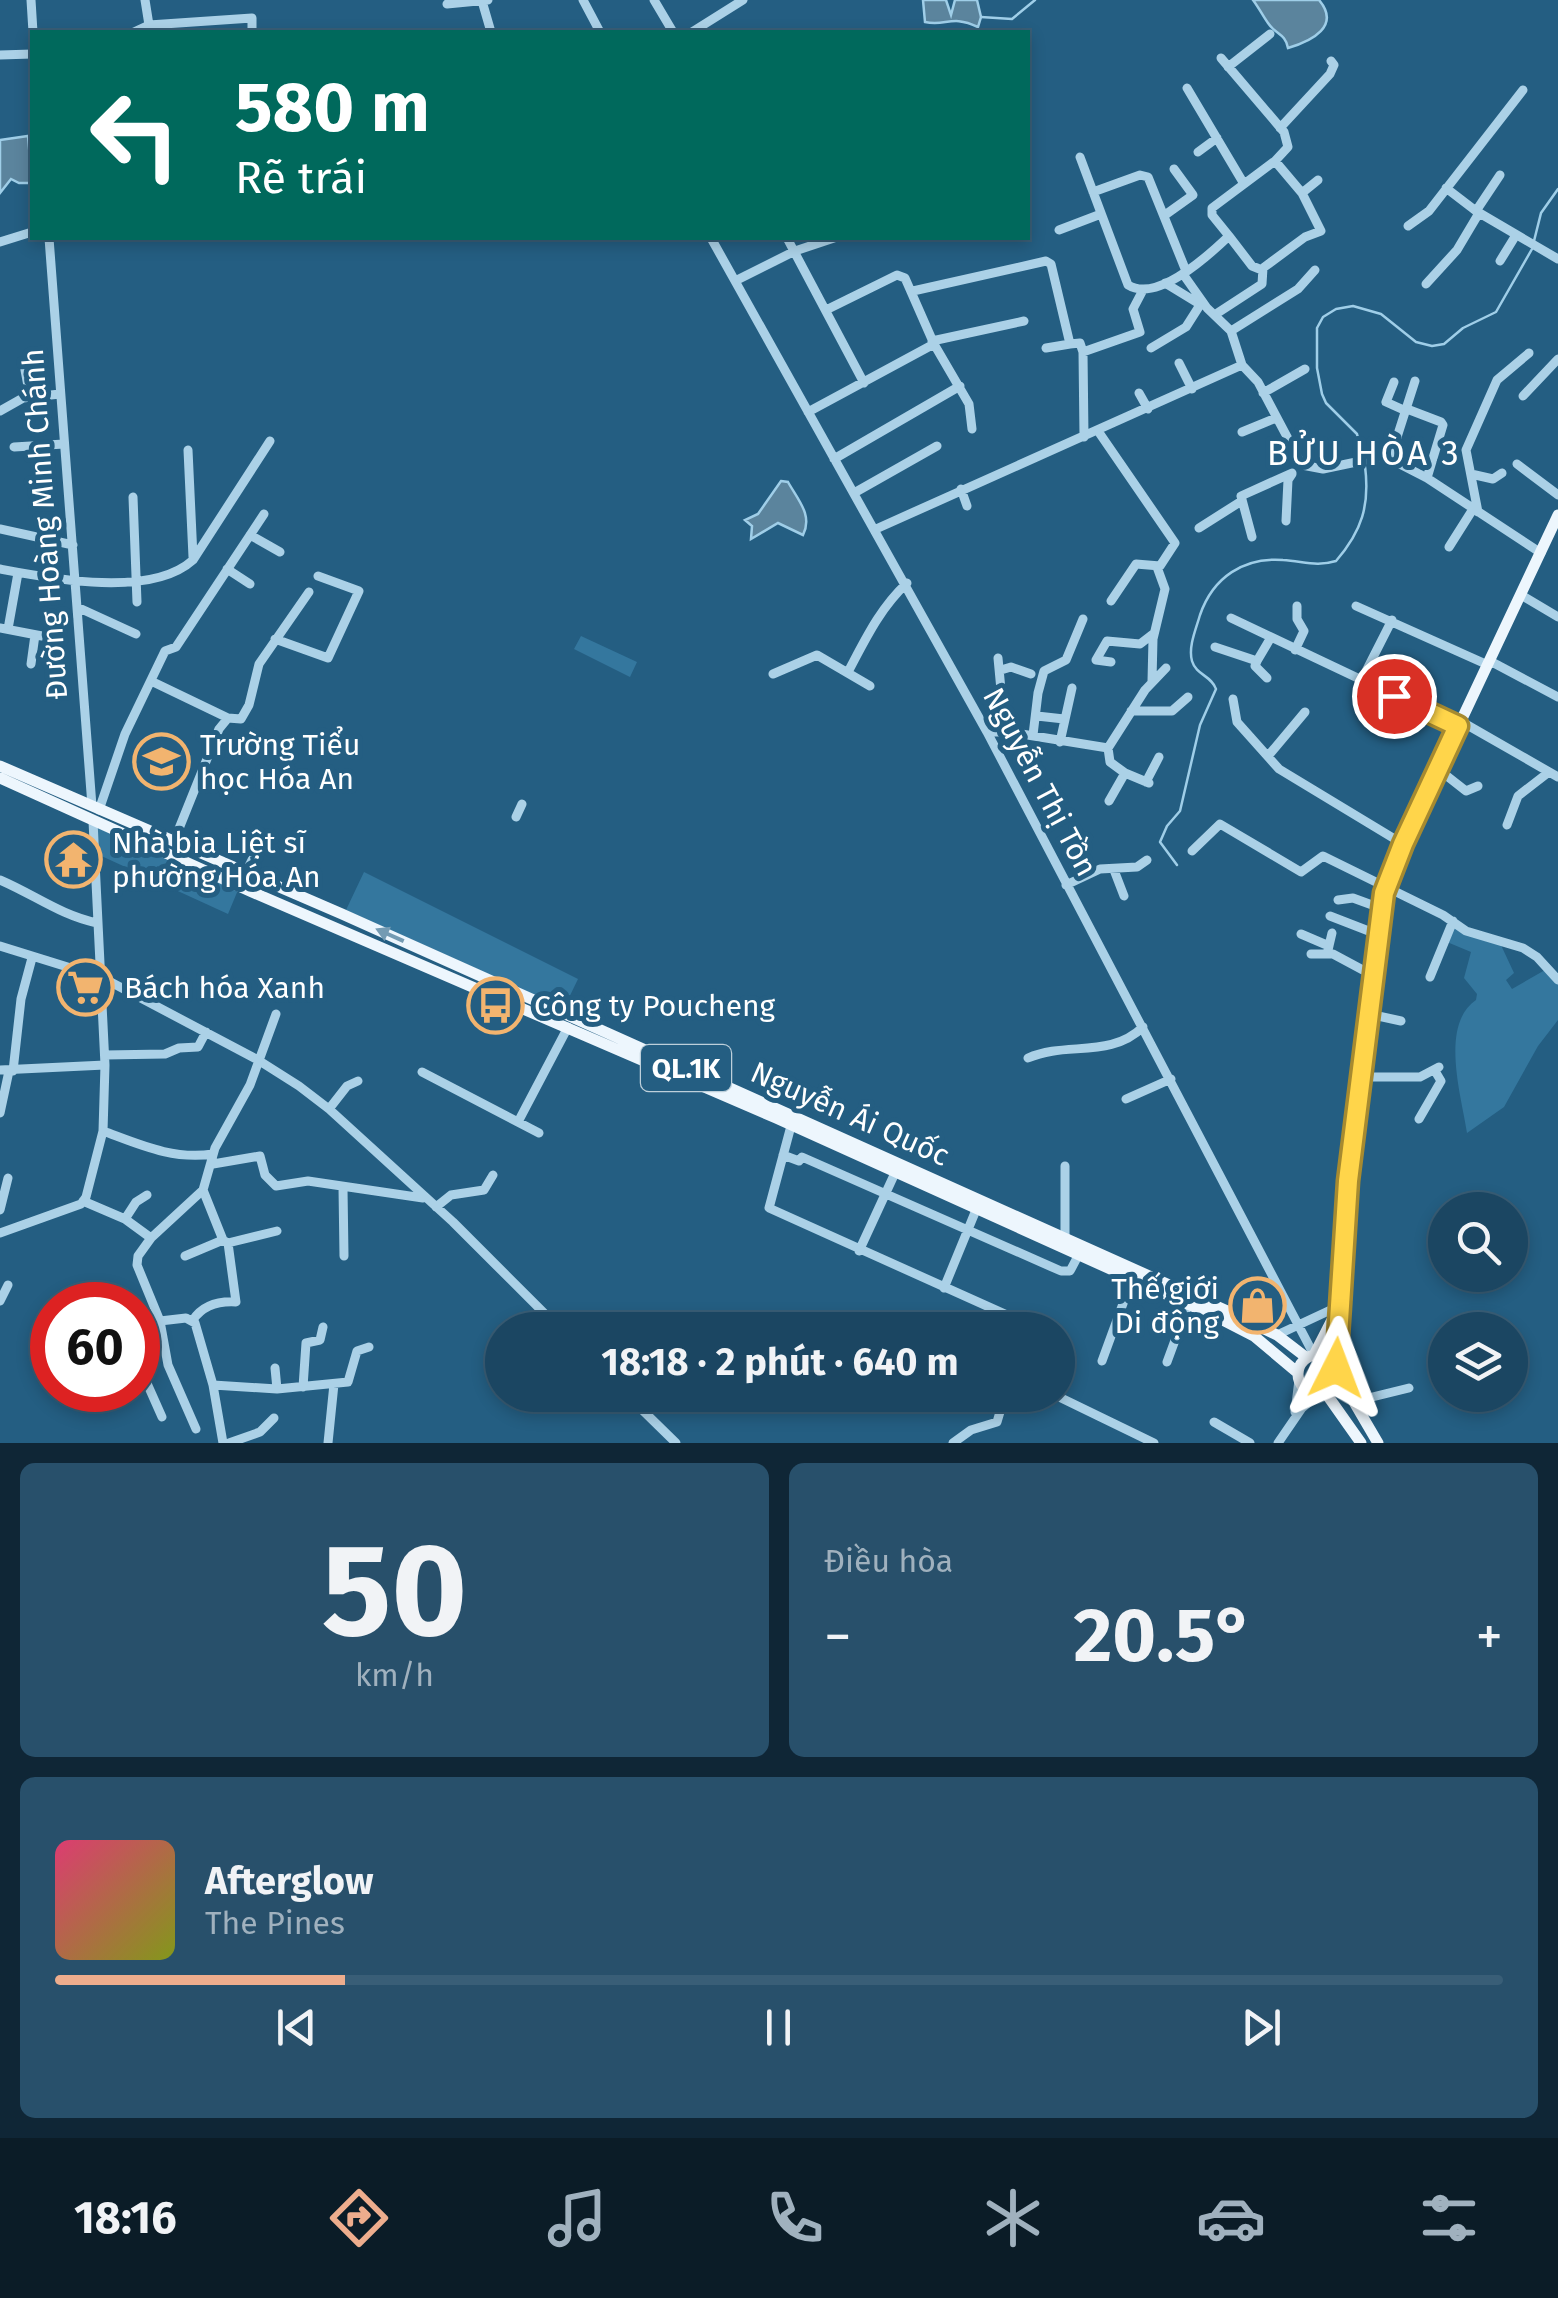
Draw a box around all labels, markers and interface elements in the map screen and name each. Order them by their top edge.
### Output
text: 580 m [235,66,430,150]
icon: left [70,70,200,200]
text: Rẽ trái [235,151,367,205]
street label: Đường Hoàng Minh Chánh [15,347,75,701]
district label: BỬU HÒA 3 [1267,429,1461,474]
pin [1352,654,1437,739]
icon: arrive [1367,669,1422,724]
street label: Nguyễn Thị Tồn [975,682,1105,882]
place label: Trường Tiểu học Hóa An [200,726,360,797]
school or university icon: Trường Tiểu học Hóa An [131,732,191,792]
place label: Nhà bia Liệt sĩ phường Hóa An [112,825,320,895]
temple icon: Nhà bia Liệt sĩ phường Hóa An [43,830,103,890]
one-way arrow [375,927,405,943]
supermarket icon: Bách hóa Xanh [55,958,115,1018]
place label: Bách hóa Xanh [124,970,325,1006]
bus stop icon: Công ty Poucheng [465,976,525,1036]
place label: Công ty Poucheng [534,988,776,1024]
road number: QL.1K [641,1045,731,1091]
street label: Nguyễn Ái Quốc [745,1054,955,1174]
map controls [1428,1192,1528,1412]
button: search [1428,1192,1528,1292]
place label: Thế giới Di động [1111,1271,1219,1341]
shop icon: Thế giới Di động [1228,1276,1288,1336]
speed limit sign: 60 [30,1282,160,1412]
button: layers [1428,1312,1528,1412]
position arrow [1284,1316,1388,1420]
text: 18:18 · 2 phút · 640 m [601,1339,959,1385]
text: 50 [322,1513,467,1669]
text: Điều hòa [824,1542,953,1580]
text: 20.5° [1074,1591,1254,1681]
text: − [824,1604,852,1670]
text: + [1476,1604,1503,1670]
text: km/h [355,1656,434,1694]
text: Afterglow [205,1858,373,1904]
text: The Pines [205,1904,345,1942]
icon: previous [269,2000,324,2055]
icon: pause [751,2000,806,2055]
icon: next [1234,2000,1289,2055]
icon: directions [324,2183,394,2253]
icon: music [542,2183,612,2253]
icon: phone [760,2183,830,2253]
icon: climate [978,2183,1048,2253]
icon: car [1196,2183,1266,2253]
icon: filters [1414,2183,1484,2253]
text: 18:16 [74,2191,177,2245]

